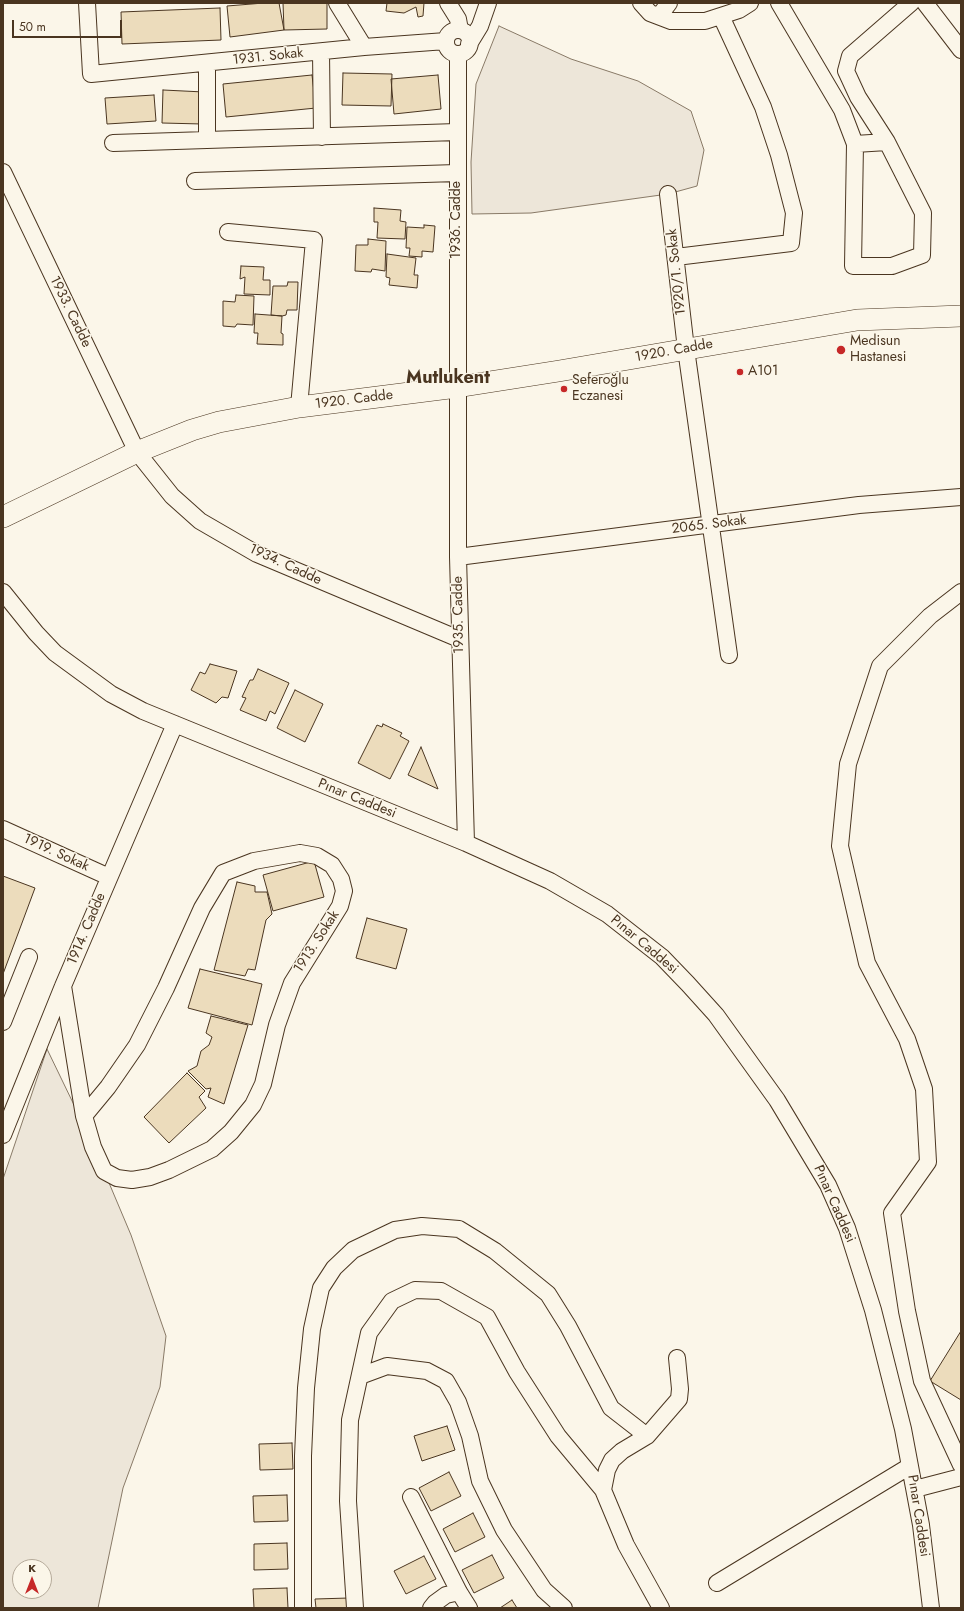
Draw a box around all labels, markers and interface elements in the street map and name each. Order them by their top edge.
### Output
scale bar [14,12,124,38]
text: 50 m [19,18,46,36]
street label: 1931. Sokak [232,45,304,69]
street label: 1936. Cadde [449,181,465,259]
street label: 1920/1. Sokak [664,228,690,316]
street label: 1933. Cadde [45,274,95,350]
place label: Medisun Hastanesi [850,334,906,366]
street label: 1920. Cadde [634,336,714,366]
marker: Medisun Hastanesi [835,344,847,356]
place label: A101 [748,364,778,380]
marker: A101 [735,367,745,377]
district label: Mutlukent [406,368,490,390]
place label: Seferoğlu Eczanesi [572,373,629,406]
marker: Seferoğlu Eczanesi [559,384,569,394]
street label: 1920. Cadde [314,387,394,413]
street label: 2065. Sokak [671,512,747,538]
street label: 1934. Cadde [246,541,324,589]
street label: 1935. Cadde [450,576,468,654]
street label: Pınar Caddesi [315,776,399,822]
street label: 1919. Sokak [20,830,92,876]
street label: 1914. Cadde [64,890,110,968]
street label: 1913. Sokak [291,908,343,976]
street label: Pınar Caddesi [607,912,681,978]
street label: Pınar Caddesi [809,1163,859,1245]
street label: Pınar Caddesi [903,1474,933,1558]
north arrow [12,1559,52,1599]
text: K [28,1560,36,1576]

